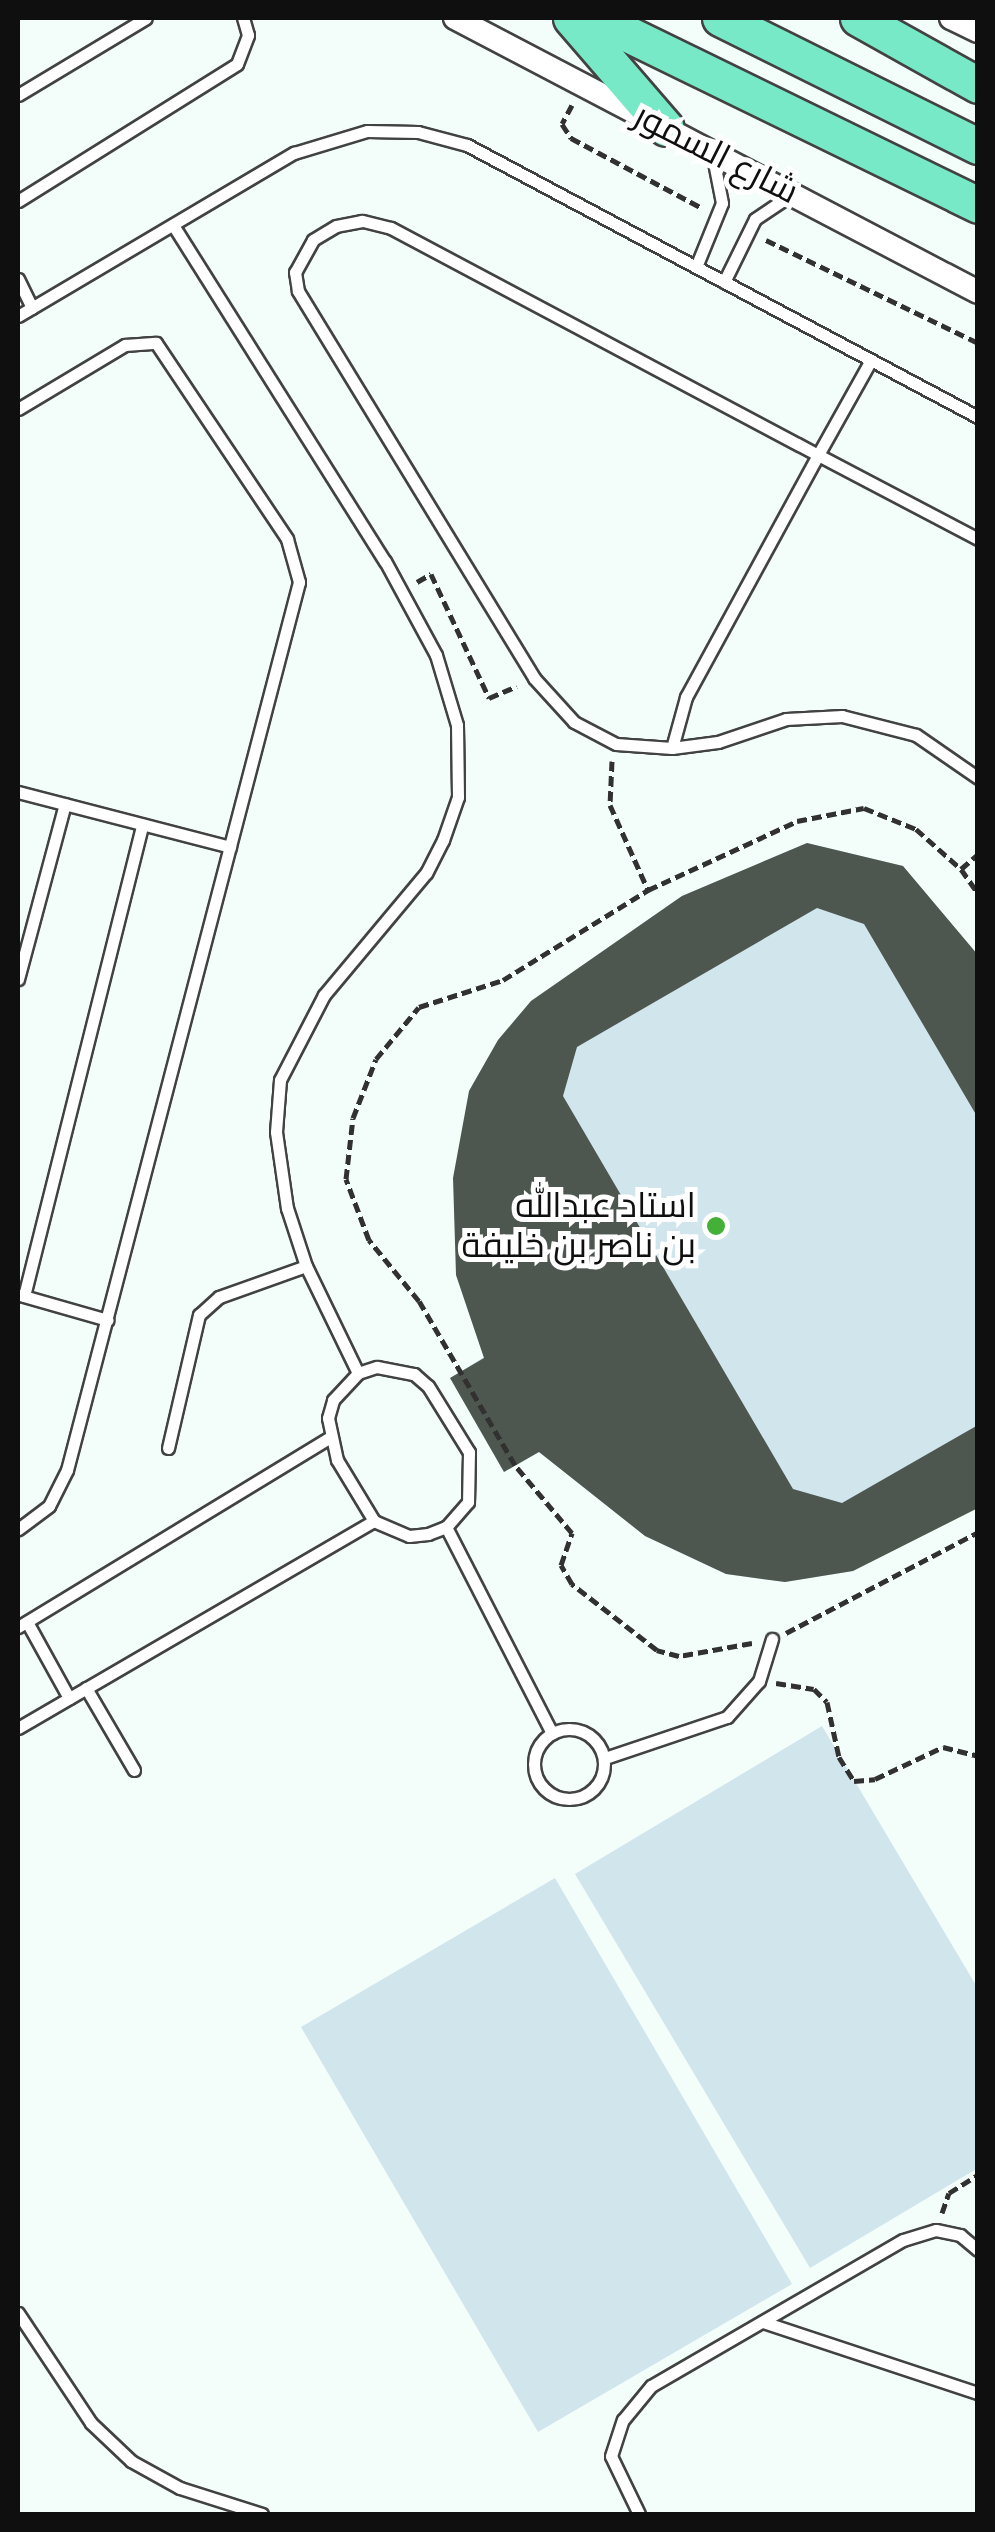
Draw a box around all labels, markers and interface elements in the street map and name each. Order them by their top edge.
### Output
street label: شارع السمور [627,95,805,213]
place label: استاد عبدالله بن ناصر بن خليفة [461,1185,696,1267]
marker: استاد عبدالله بن ناصر بن خليفة [705,1215,727,1237]

